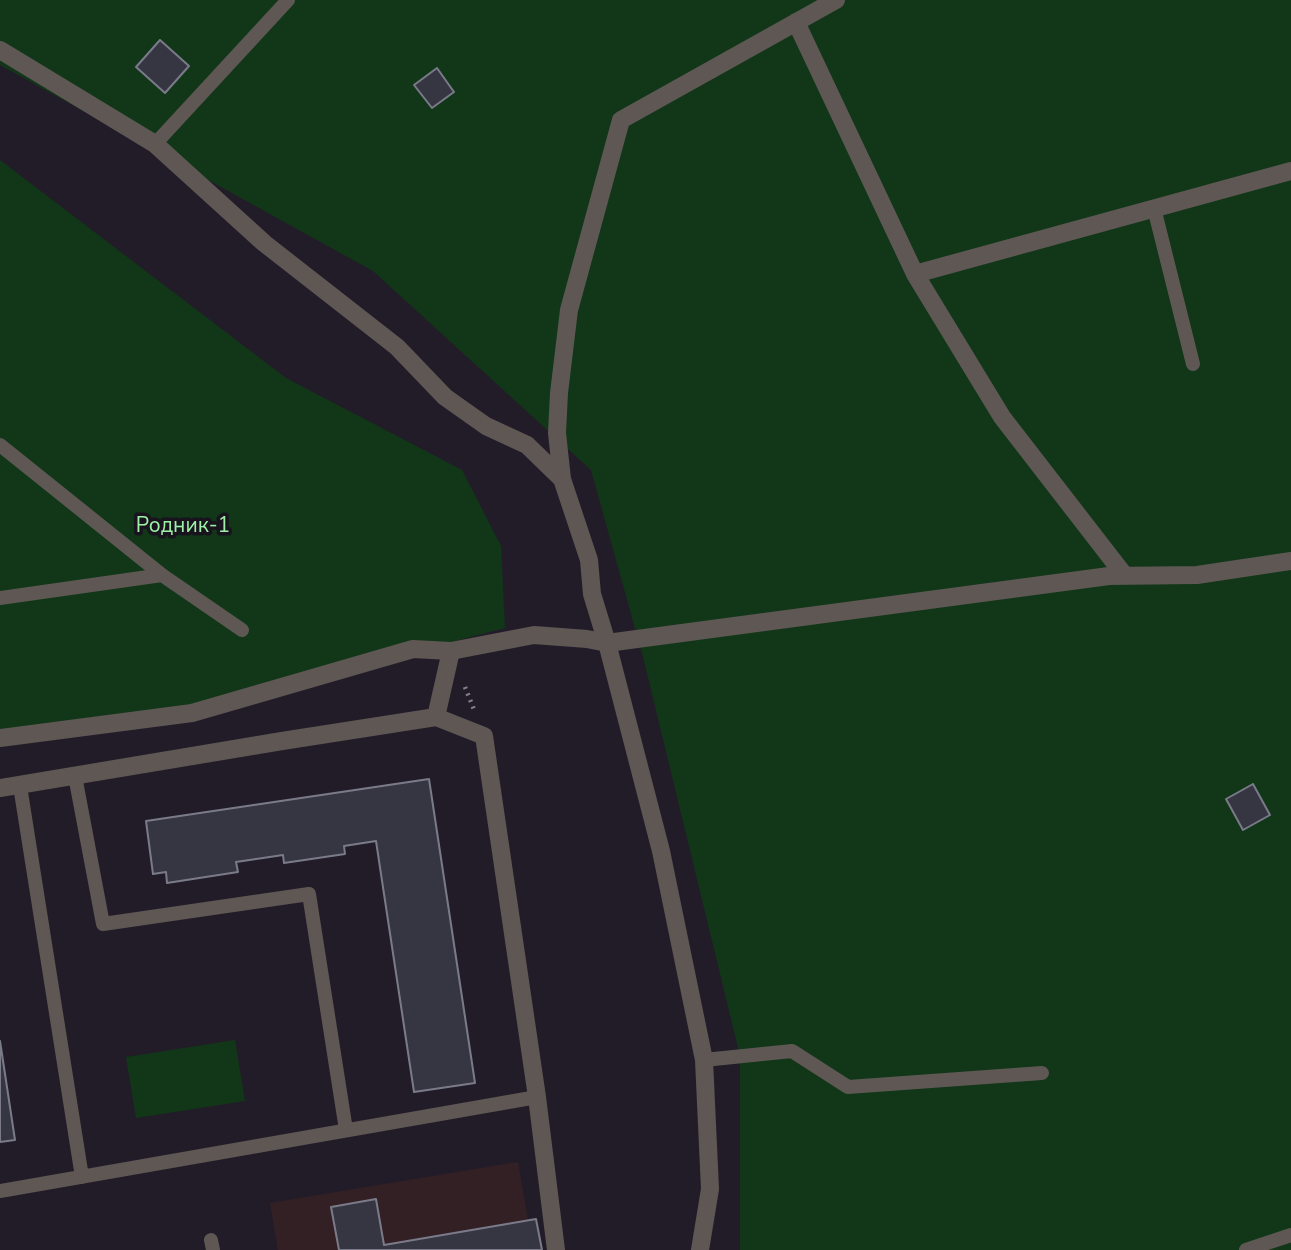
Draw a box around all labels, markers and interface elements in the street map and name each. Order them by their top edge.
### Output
park label: Родник-1 [136,514,230,540]

